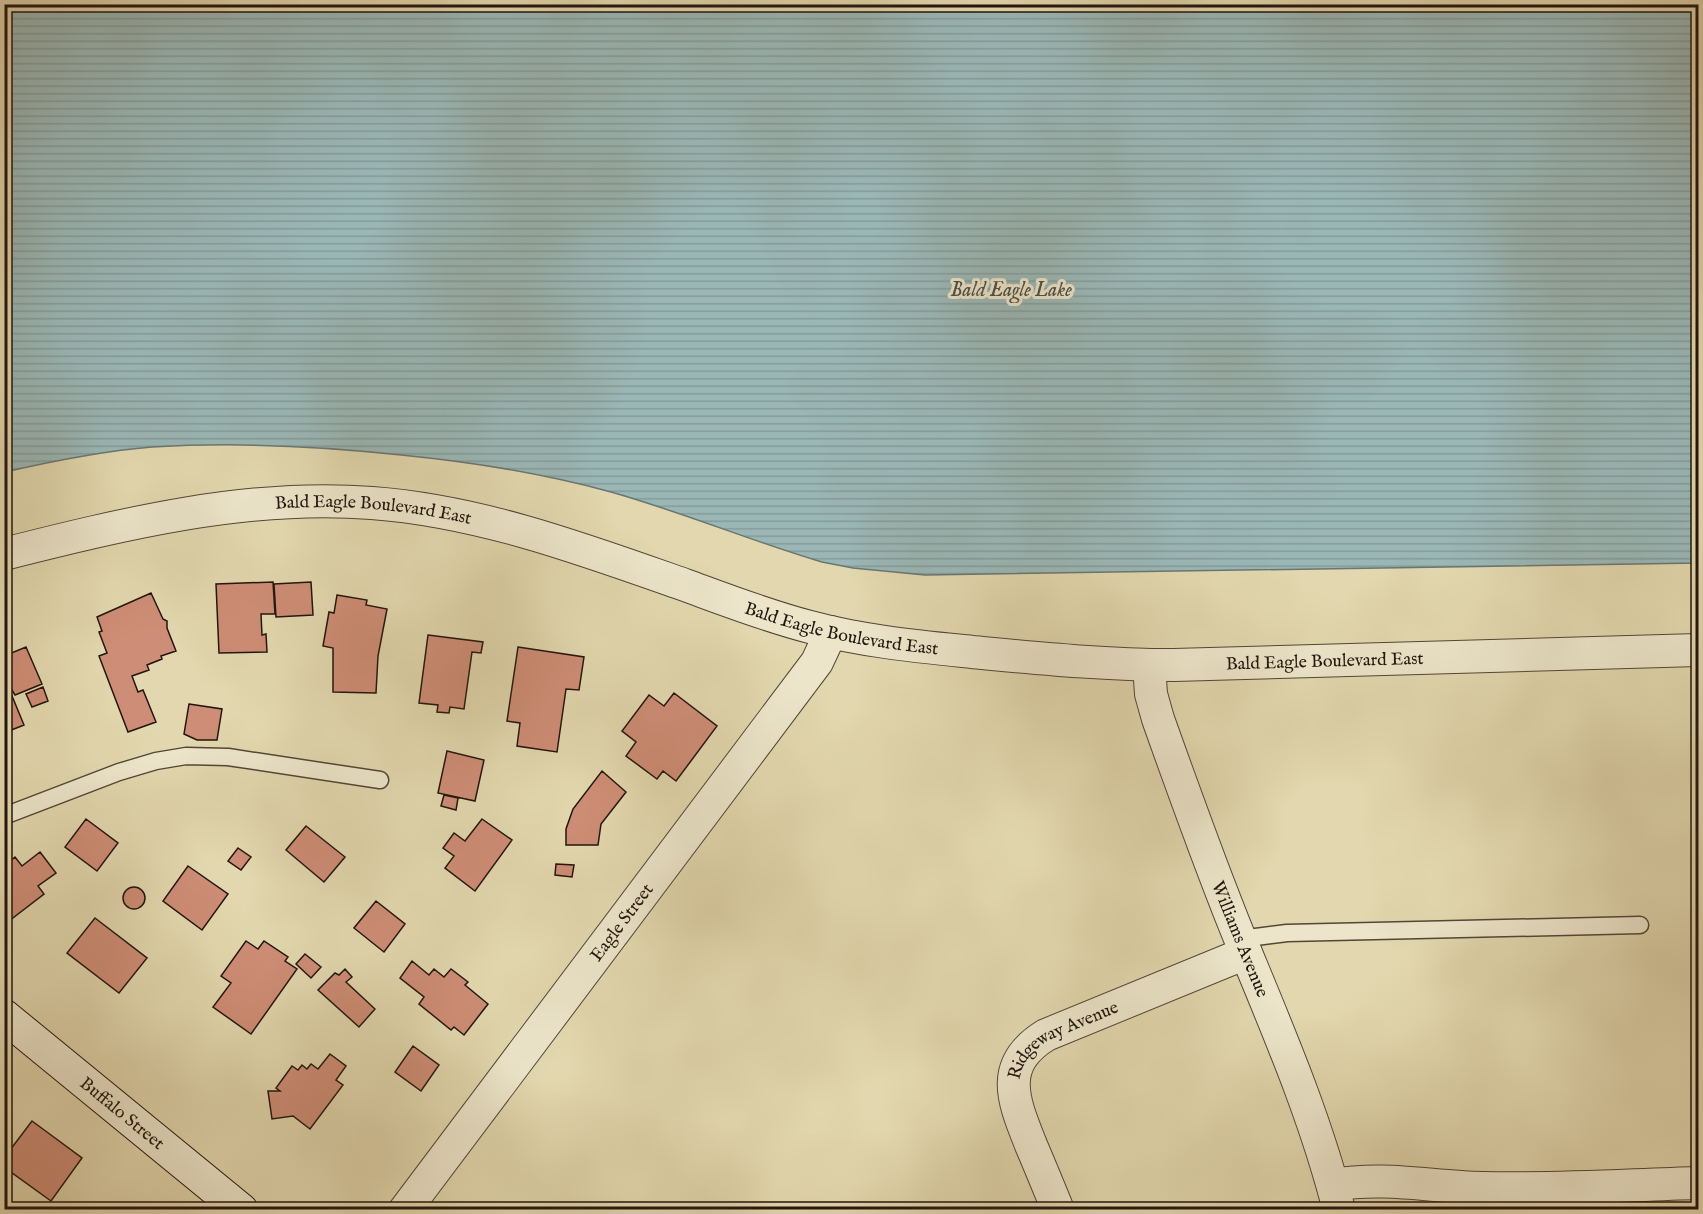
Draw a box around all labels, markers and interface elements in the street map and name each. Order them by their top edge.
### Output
water label: Bald Eagle Lake [950,278,1072,304]
street label: Bald Eagle Boulevard East [274,491,474,531]
street label: Bald Eagle Boulevard East [741,598,939,661]
street label: Bald Eagle Boulevard East [1225,648,1424,677]
street label: Williams Avenue [1205,878,1273,1001]
street label: Eagle Street [586,880,659,967]
street label: Ridgeway Avenue [1004,997,1122,1082]
street label: Buffalo Street [74,1073,169,1156]

